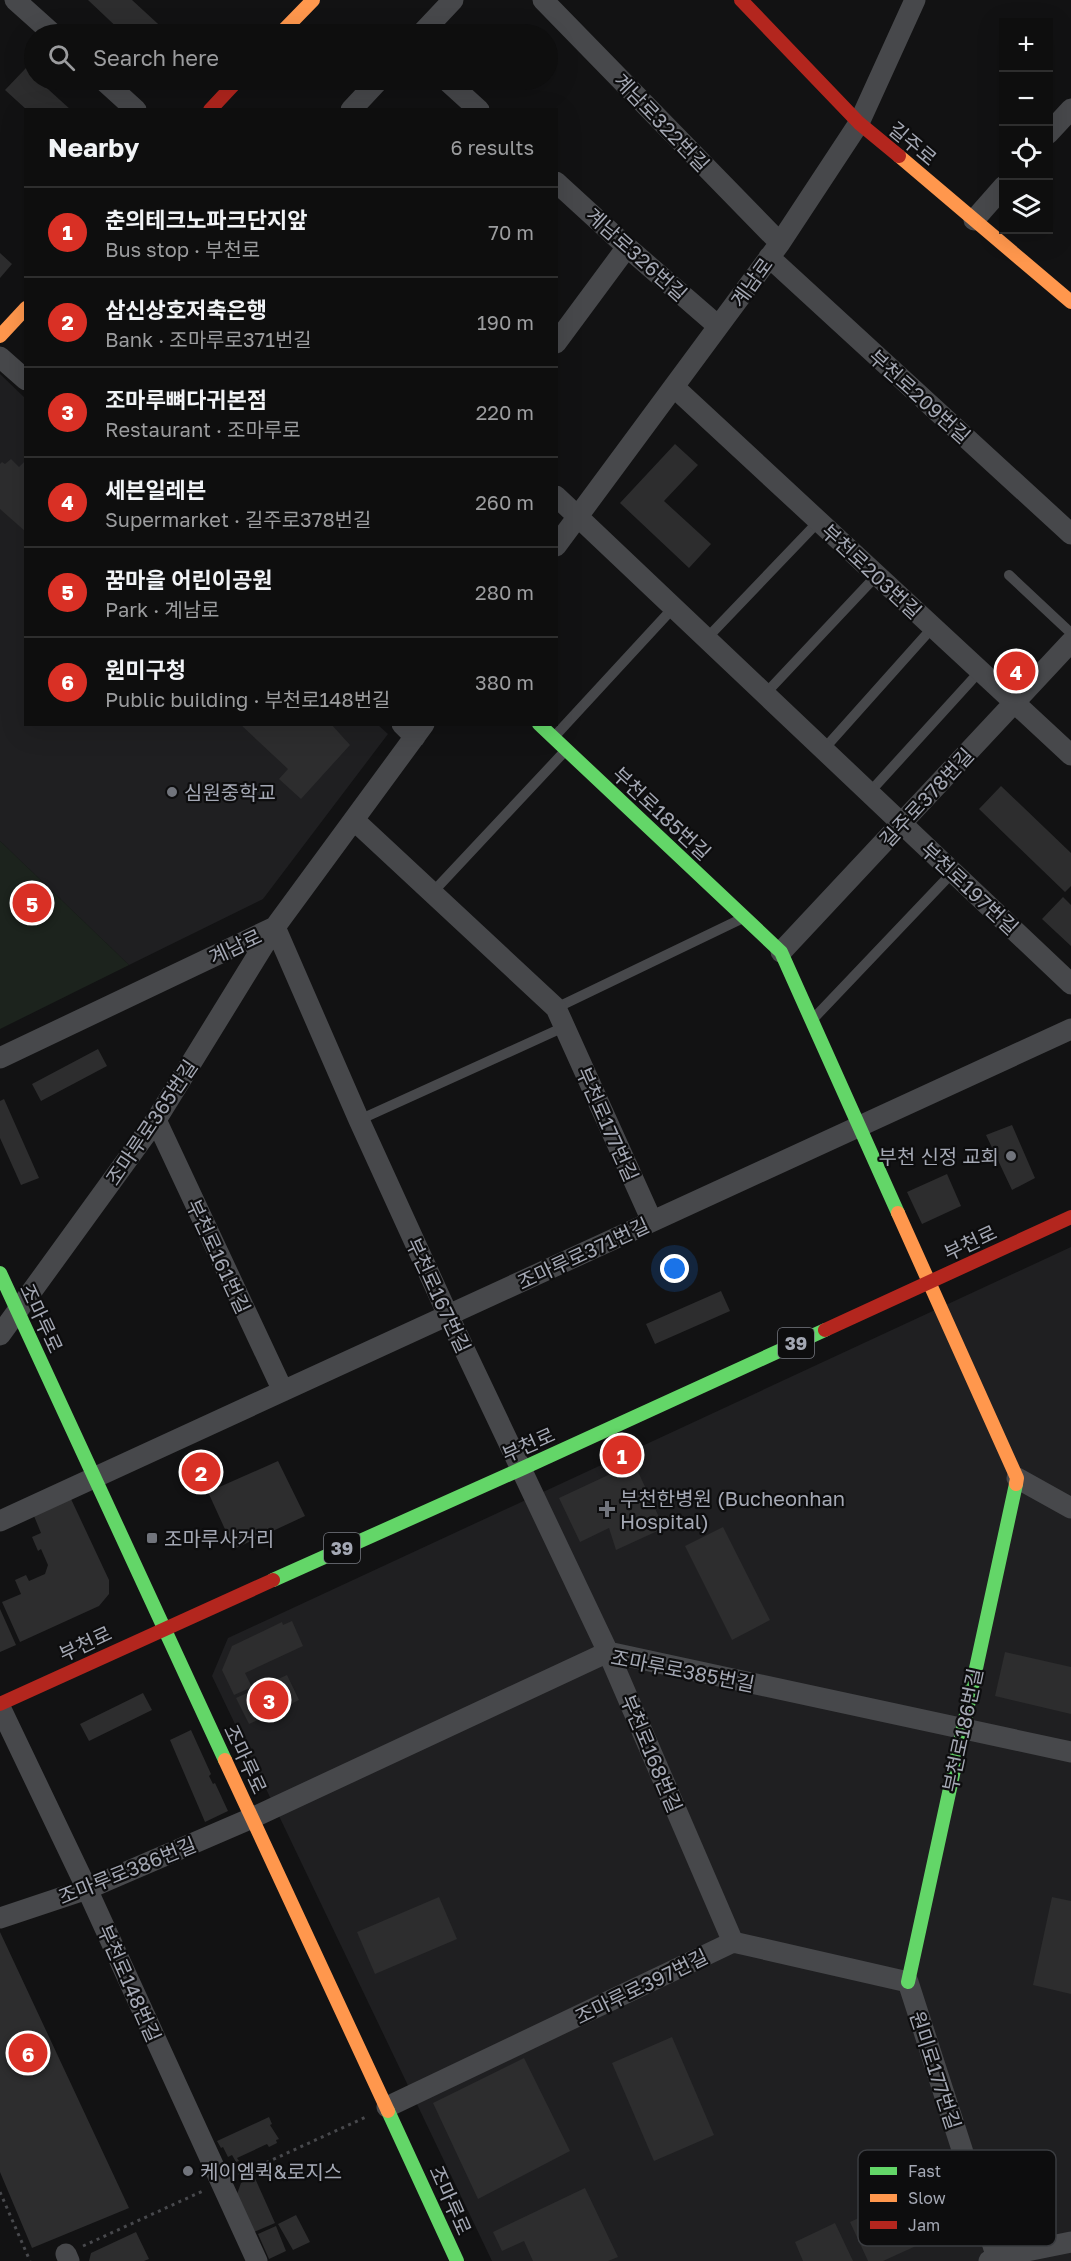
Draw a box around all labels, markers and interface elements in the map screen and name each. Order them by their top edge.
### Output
map controls [999,18,1053,234]
button: + [999,18,1053,72]
search box [24,24,558,90]
icon: search [45,41,78,74]
text: Search here [93,44,219,71]
street label: 계남로322번길 [609,68,715,176]
button: − [999,72,1053,126]
street label: 길주로 [884,116,942,170]
button: locate [999,126,1053,180]
text: Nearby [48,132,139,163]
text: 6 results [450,135,534,159]
button: layers [999,180,1053,234]
street label: 계남로326번길 [582,202,692,306]
text: 춘의테크노파크단지앞 [105,206,307,233]
text: 1 [62,220,73,244]
text: 70 m [488,220,534,244]
text: Bus stop · 부천로 [105,237,260,261]
street label: 계남로 [725,253,777,311]
text: 삼신상호저축은행 [105,296,267,323]
text: 2 [61,310,74,334]
text: 190 m [477,310,534,334]
text: Bank · 조마루로371번길 [105,327,312,351]
street label: 부천로209번길 [864,344,976,448]
text: 조마루뼈다귀본점 [105,386,267,413]
text: 3 [61,400,74,424]
text: 220 m [476,400,534,424]
text: Restaurant · 조마루로 [105,417,301,441]
text: 세븐일레븐 [105,476,206,503]
text: 4 [61,490,74,514]
text: 260 m [475,490,534,514]
text: Supermarket · 길주로378번길 [105,507,371,531]
street label: 부천로203번길 [817,519,927,623]
text: 꿈마을 어린이공원 [105,566,272,593]
text: 5 [61,580,74,604]
text: 280 m [475,580,534,604]
text: Park · 계남로 [105,597,220,621]
pin: 4 [996,648,1036,694]
text: 원미구청 [105,656,186,683]
text: 6 [61,670,74,694]
text: 380 m [475,670,534,694]
text: Public building · 부천로148번길 [105,687,390,711]
street label: 길주로378번길 [874,743,978,851]
street label: 부천로185번길 [608,761,716,865]
place label: 심원중학교 [184,780,276,804]
marker: 심원중학교 [165,785,179,799]
street label: 부천로197번길 [916,837,1024,939]
pin: 5 [12,880,51,926]
street label: 계남로 [205,923,265,969]
street label: 조마루로365번길 [100,1055,202,1189]
street label: 부천로177번길 [572,1063,644,1185]
place label: 부천 신정 교회 [879,1144,999,1168]
marker: 부천 신정 교회 [1004,1149,1018,1163]
street label: 부천로161번길 [182,1195,256,1317]
street label: 조마루로371번길 [513,1212,653,1294]
street label: 부천로 [940,1219,1000,1265]
street label: 부천로167번길 [402,1234,476,1356]
your location [660,1254,689,1283]
street label: 조마루로 [16,1280,68,1356]
road number: 39 [778,1328,814,1358]
street label: 부천로 [498,1422,558,1466]
pin: 1 [602,1432,642,1478]
pin: 2 [182,1450,220,1494]
place label: 부천한병원 (Bucheonhan Hospital) [620,1486,845,1533]
marker: 부천한병원 (Bucheonhan Hospital) [598,1500,616,1518]
place label: 조마루사거리 [164,1526,274,1550]
marker: 조마루사거리 [145,1531,159,1545]
road number: 39 [324,1533,360,1563]
street label: 부천로 [55,1620,115,1666]
street label: 조마루로385번길 [609,1644,757,1696]
street label: 부천로186번길 [937,1666,987,1794]
pin: 3 [250,1678,288,1722]
street label: 부천로168번길 [616,1690,688,1816]
street label: 조마루로 [220,1721,272,1797]
street label: 조마루로386번길 [55,1831,199,1909]
street label: 부천로148번길 [93,1921,167,2045]
street label: 조마루로397번길 [571,1943,711,2029]
street label: 원미로177번길 [906,2008,966,2132]
pin: 6 [9,2030,48,2076]
legend [858,2150,1056,2246]
place label: 케이엠퀵&로지스 [200,2159,342,2183]
street label: 조마루로 [425,2161,477,2239]
text: Fast [908,2161,941,2181]
marker: 케이엠퀵&로지스 [181,2164,195,2178]
text: Slow [908,2188,946,2208]
text: Jam [908,2215,940,2235]

